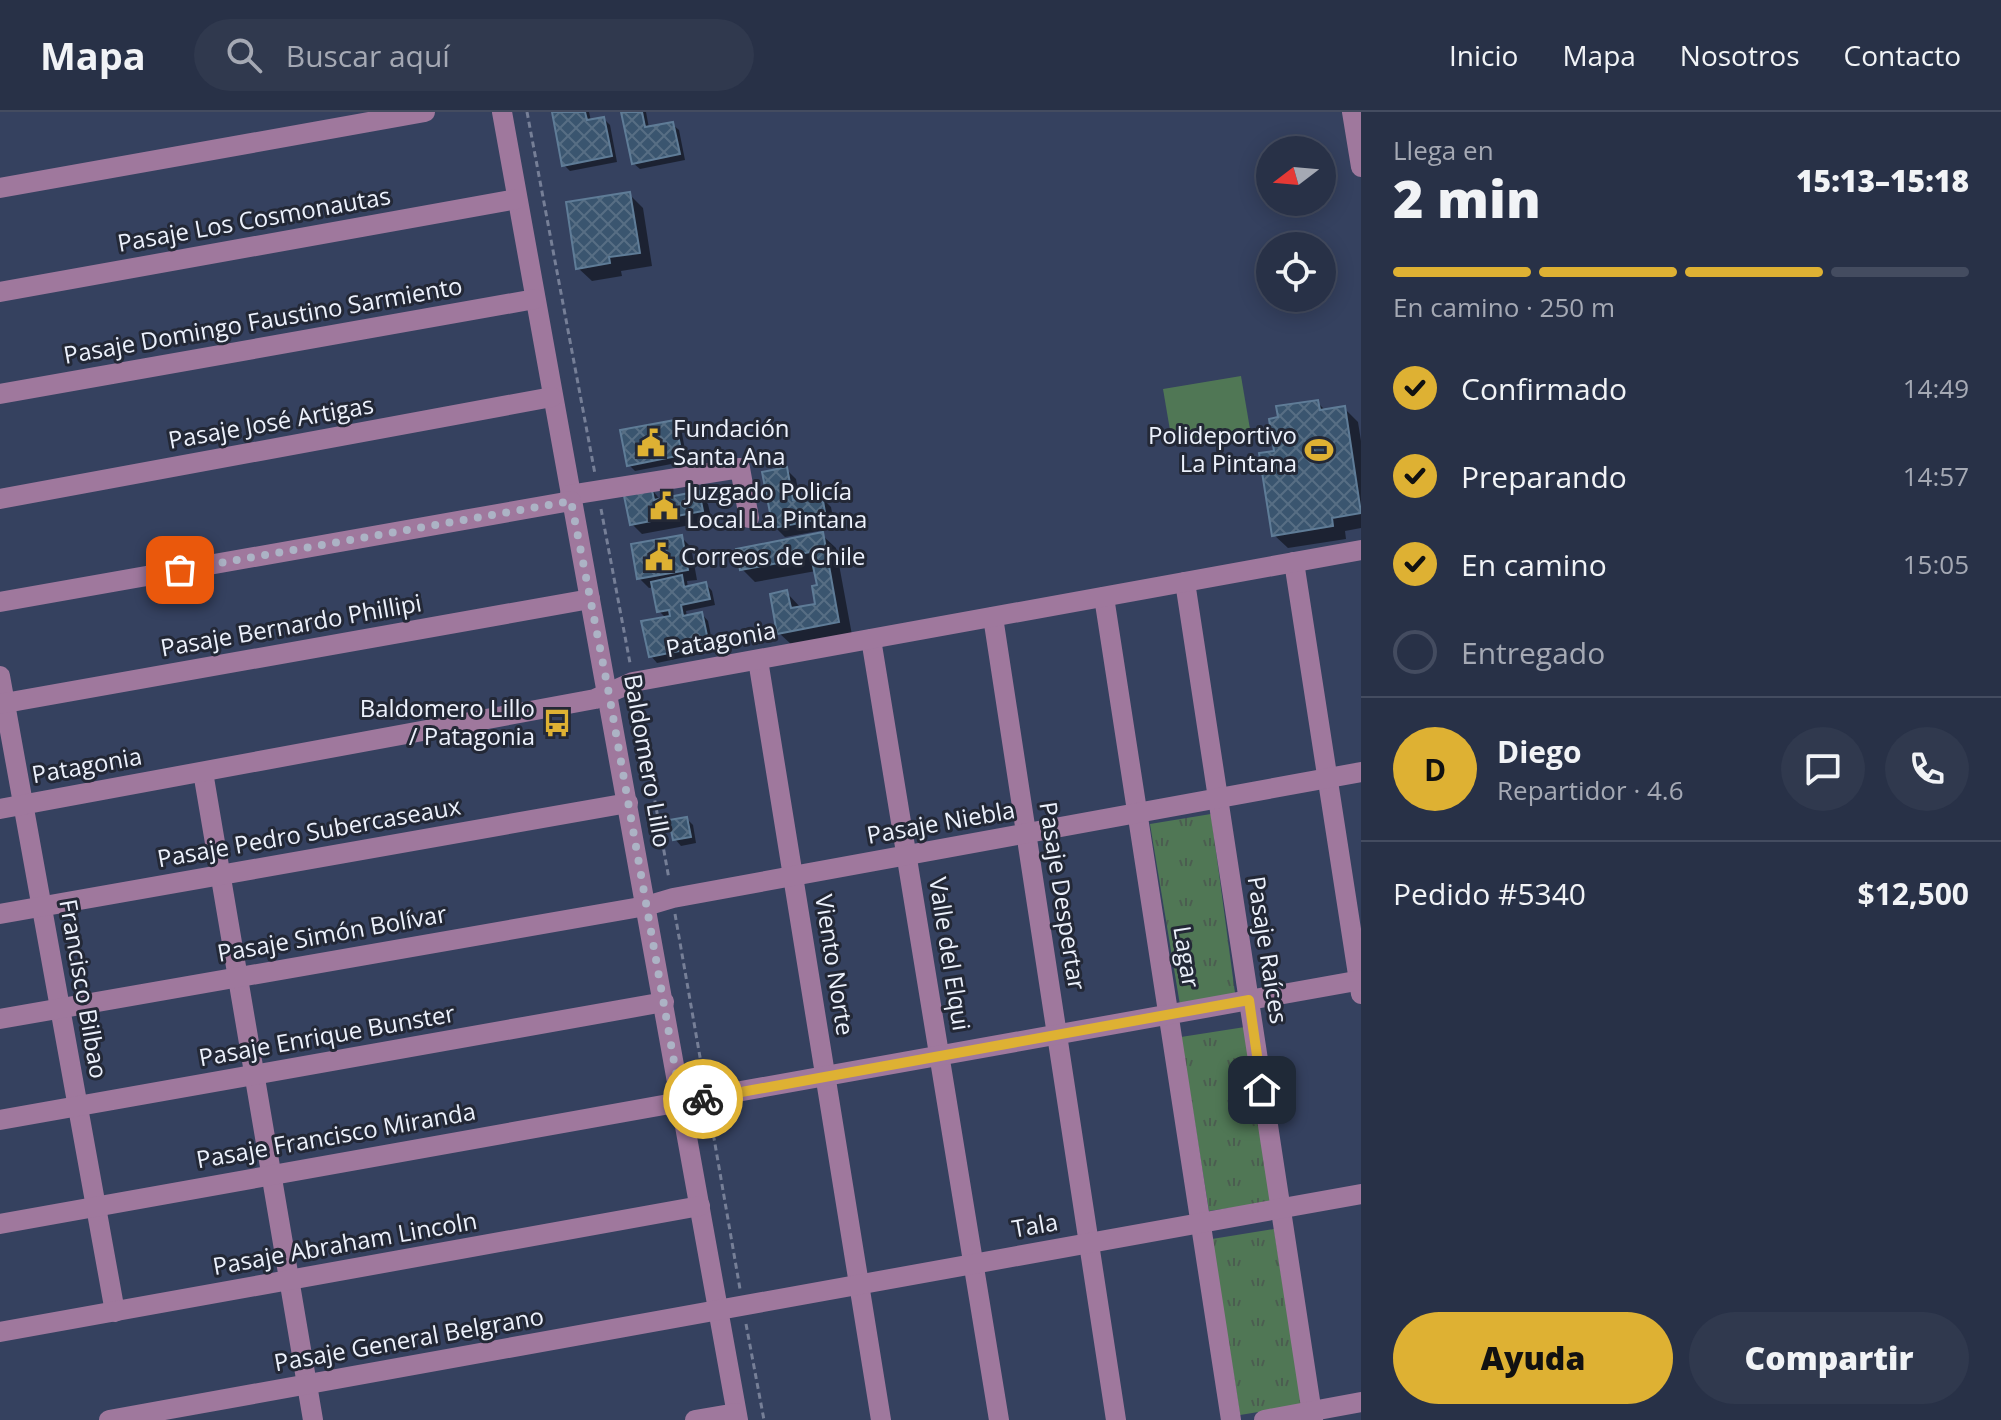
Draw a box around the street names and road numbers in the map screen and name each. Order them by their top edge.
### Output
street label: Pasaje Los Cosmonautas [115,178,393,259]
street label: Pasaje Domingo Faustino Sarmiento [61,268,465,371]
street label: Pasaje José Artigas [166,387,376,456]
street label: Pasaje Bernardo Phillipi [158,585,424,664]
street label: Patagonia [663,613,778,664]
street label: Baldomero Lillo [617,672,680,850]
street label: Patagonia [29,739,144,790]
street label: Pasaje Pedro Subercaseaux [154,788,463,874]
street label: Pasaje Niebla [864,792,1017,851]
street label: Pasaje Despertar [1032,799,1095,993]
street label: Pasaje Raíces [1241,874,1296,1026]
street label: Valle del Elqui [922,875,979,1033]
street label: Viento Norte [808,892,863,1038]
street label: Pasaje Simón Bolívar [214,896,449,969]
street label: Francisco Bilbao [52,897,116,1081]
street label: Lagar [1166,924,1209,990]
street label: Pasaje Enrique Bunster [196,996,458,1073]
street label: Pasaje Francisco Miranda [193,1094,478,1175]
street label: Pasaje Abraham Lincoln [210,1203,479,1282]
street label: Tala [1009,1204,1060,1245]
street label: Pasaje General Belgrano [271,1299,546,1378]

